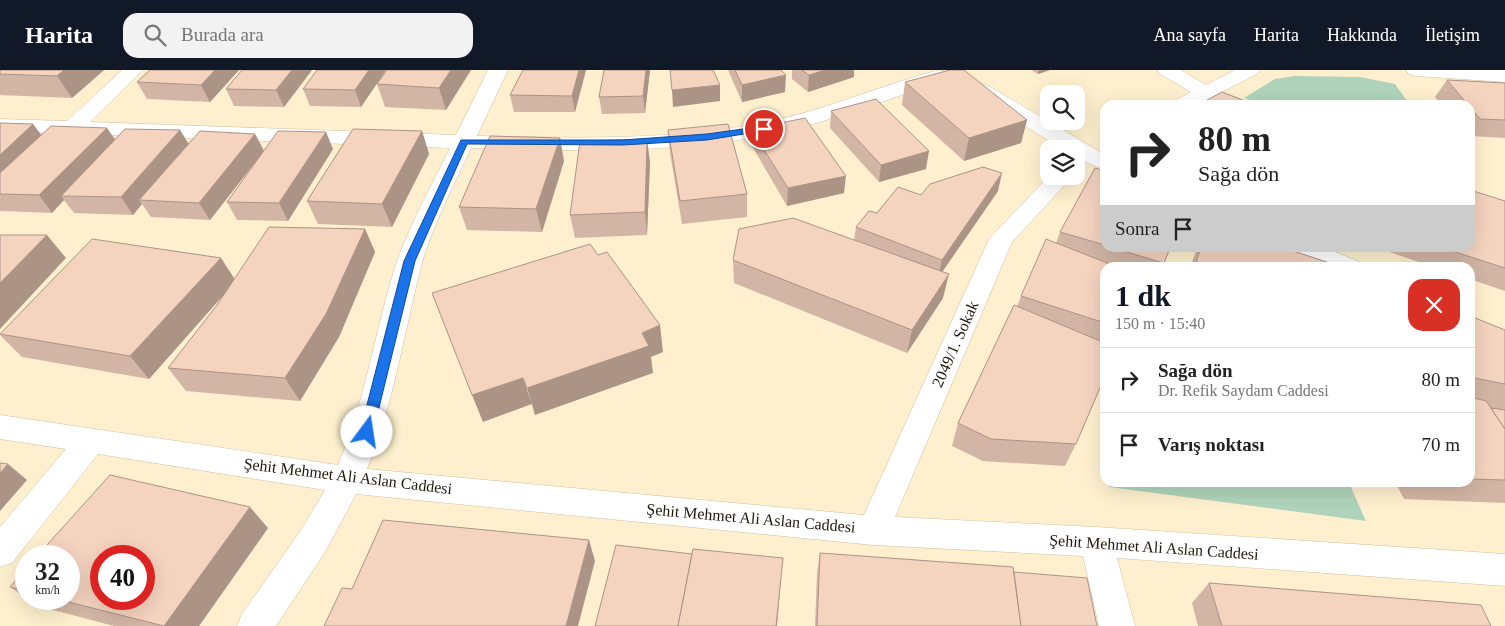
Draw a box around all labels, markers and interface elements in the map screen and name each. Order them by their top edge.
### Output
search box [123,13,473,58]
icon: search [141,21,169,49]
text: Harita [25,22,93,48]
text: Burada ara [181,24,264,45]
text: Ana sayfa [1154,25,1226,45]
text: Harita [1254,25,1299,45]
text: Hakkında [1327,25,1397,45]
text: İletişim [1425,25,1480,45]
map controls [1040,85,1085,185]
button: search [1040,85,1085,130]
pin [743,108,785,150]
icon: arrive [750,115,778,143]
icon: right [1115,120,1180,185]
text: 80 m [1198,120,1271,159]
button: layers [1040,140,1085,185]
text: Sağa dön [1198,161,1279,186]
icon: arrive [1169,215,1197,243]
text: Sonra [1115,218,1159,239]
text: 1 dk [1115,279,1171,312]
button: close [1408,279,1460,331]
street label: 2049/1. Sokak [928,298,982,390]
text: 150 m · 15:40 [1115,315,1205,332]
text: Sağa dön [1158,360,1232,381]
icon: right [1115,366,1143,394]
text: 80 m [1421,369,1460,390]
text: Dr. Refik Saydam Caddesi [1158,382,1329,399]
position arrow [340,405,392,457]
icon: arrive [1115,431,1143,459]
text: Varış noktası [1158,434,1264,455]
text: 70 m [1421,434,1460,455]
street label: Şehit Mehmet Ali Aslan Caddesi [243,455,454,498]
street label: Şehit Mehmet Ali Aslan Caddesi [646,500,857,537]
street label: Şehit Mehmet Ali Aslan Caddesi [1049,531,1260,564]
speed limit sign: 40 [90,545,155,610]
text: 32 [35,558,60,585]
text: km/h [35,583,60,597]

